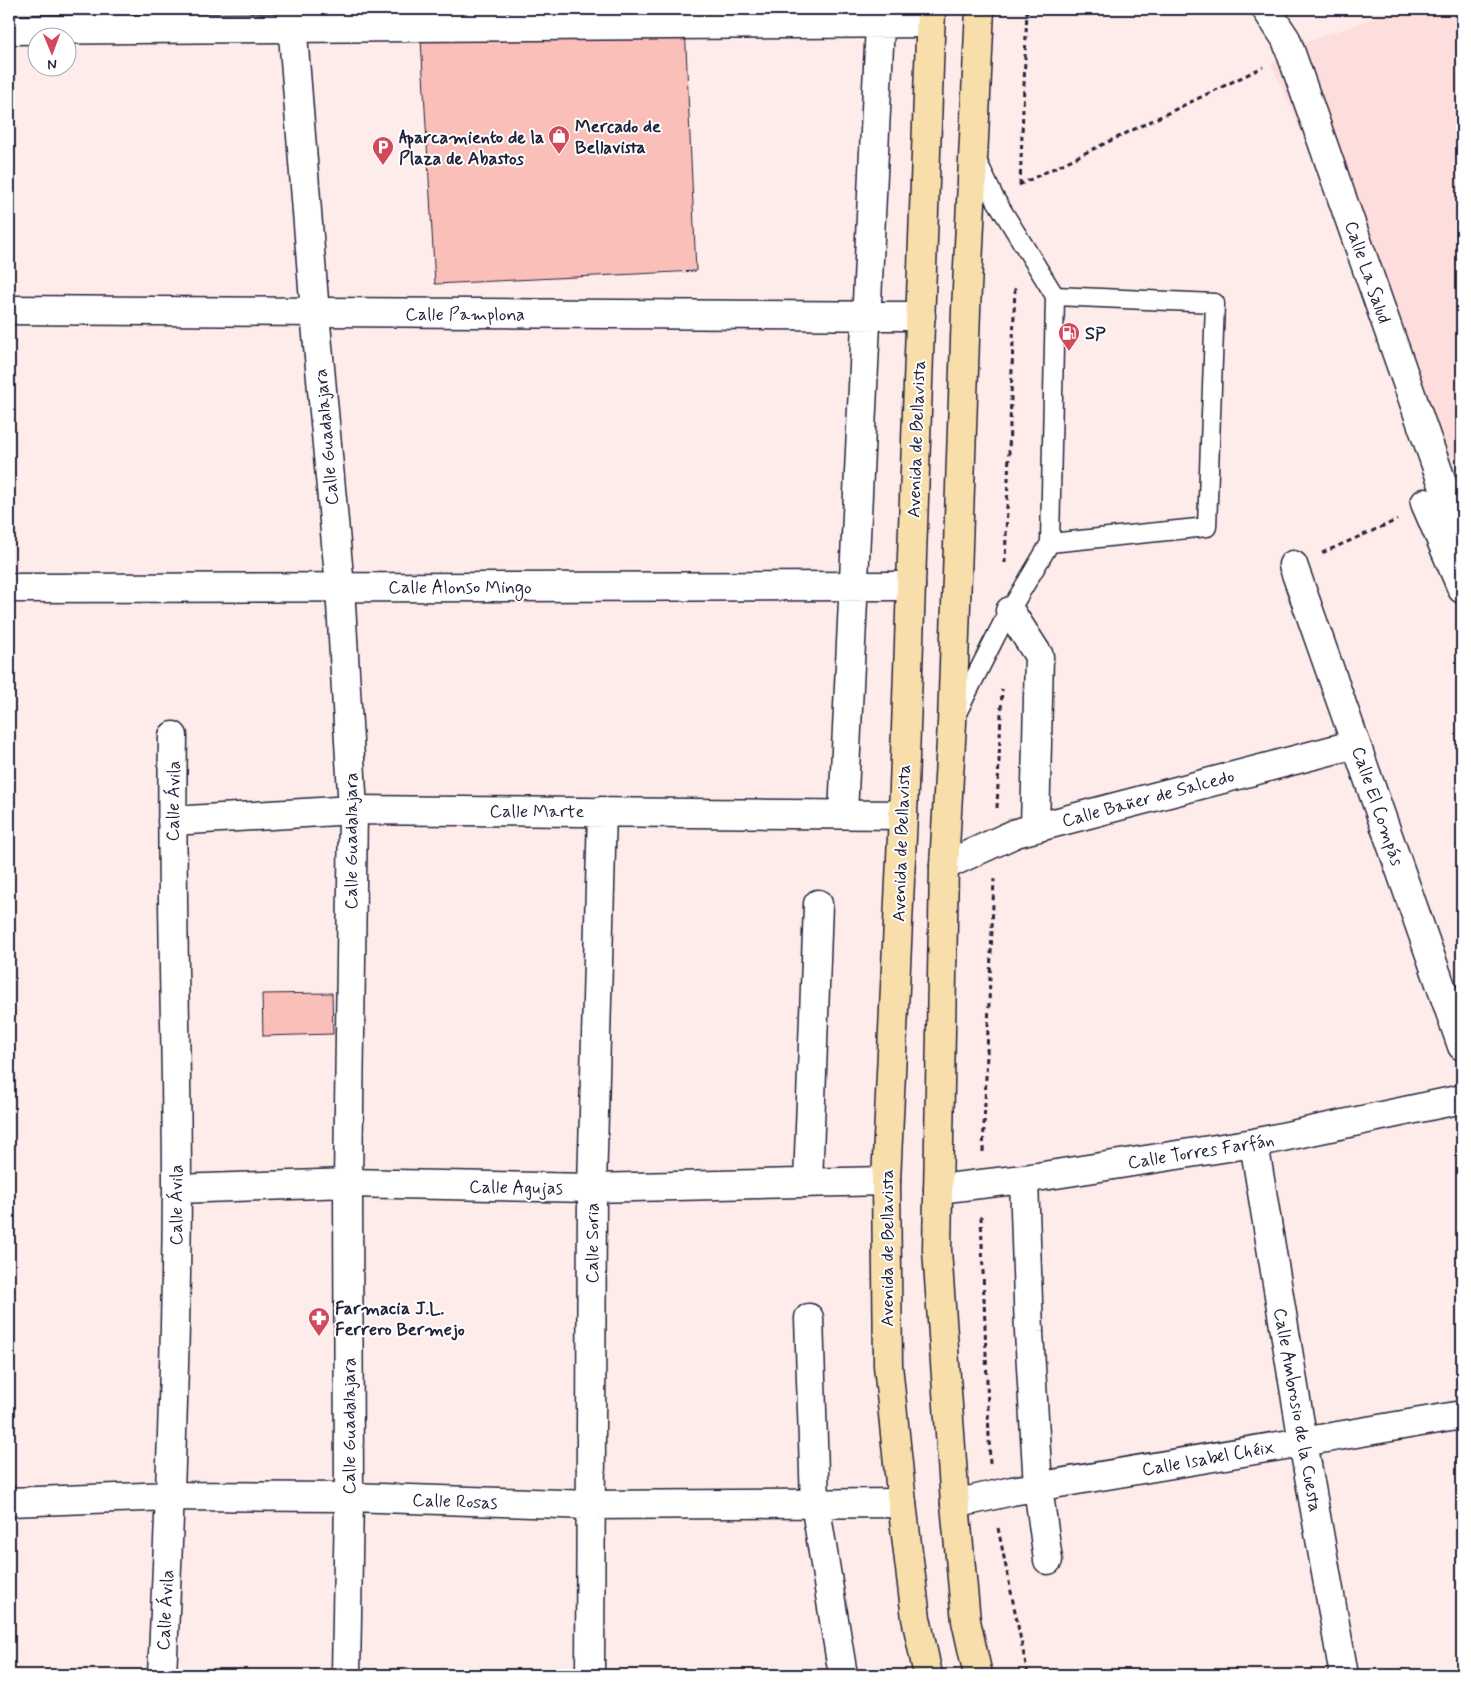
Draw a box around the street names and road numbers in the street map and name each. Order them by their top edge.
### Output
street label: Calle La Salud [1338,218,1396,327]
street label: Calle Pamplona [405,303,525,327]
street label: Avenida de Bellavista [902,360,932,518]
street label: Calle Guadalajara [309,368,345,506]
street label: Calle Alonso Mingo [388,576,532,601]
street label: Calle El Compás [1345,743,1409,869]
street label: Calle Ávila [161,760,187,842]
street label: Avenida de Bellavista [887,764,917,922]
street label: Calle Bañer de Salcedo [1059,764,1237,834]
street label: Calle Guadalajara [340,773,364,910]
street label: Calle Marte [490,800,585,824]
street label: Calle Torres Farfán [1126,1129,1276,1175]
street label: Calle Ávila [165,1165,189,1245]
street label: Avenida de Bellavista [876,1169,900,1327]
street label: Calle Agujas [469,1175,563,1201]
street label: Calle Soria [581,1203,605,1283]
street label: Calle Ambrosio de la Cuesta [1267,1306,1327,1514]
street label: Calle Guadalajara [338,1358,362,1495]
street label: Calle Isabel Chéix [1140,1436,1276,1482]
street label: Calle Rosas [412,1489,498,1515]
street label: Calle Ávila [152,1569,180,1651]

